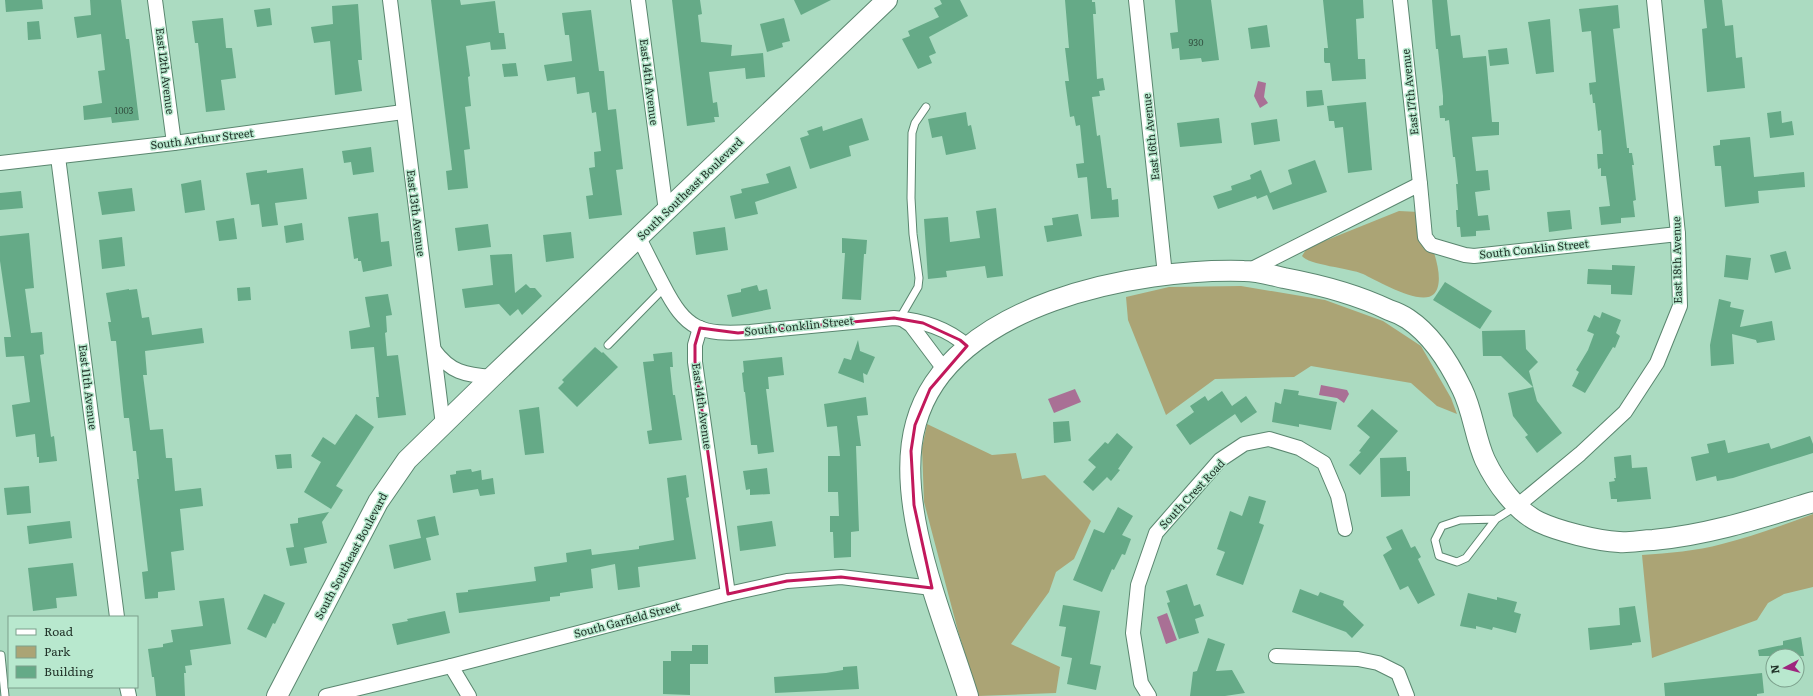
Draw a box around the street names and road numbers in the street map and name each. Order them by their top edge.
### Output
street label: East 12th Avenue [153,27,179,115]
street label: East 14th Avenue [637,38,663,126]
street label: East 17th Avenue [1396,48,1421,136]
street label: East 16th Avenue [1137,93,1163,181]
street label: South Arthur Street [149,124,255,152]
street label: South Southeast Boulevard [633,133,746,243]
street label: East 13th Avenue [404,169,430,257]
street label: East 18th Avenue [1667,216,1685,304]
street label: South Conklin Street [1478,234,1590,262]
street label: South Conklin Street [743,311,855,339]
street label: East 11th Avenue [76,343,102,431]
street label: East 14th Avenue [689,362,717,450]
street label: South Crest Road [1155,455,1228,532]
street label: South Southeast Boulevard [310,489,391,622]
street label: South Garfield Street [572,597,682,641]

